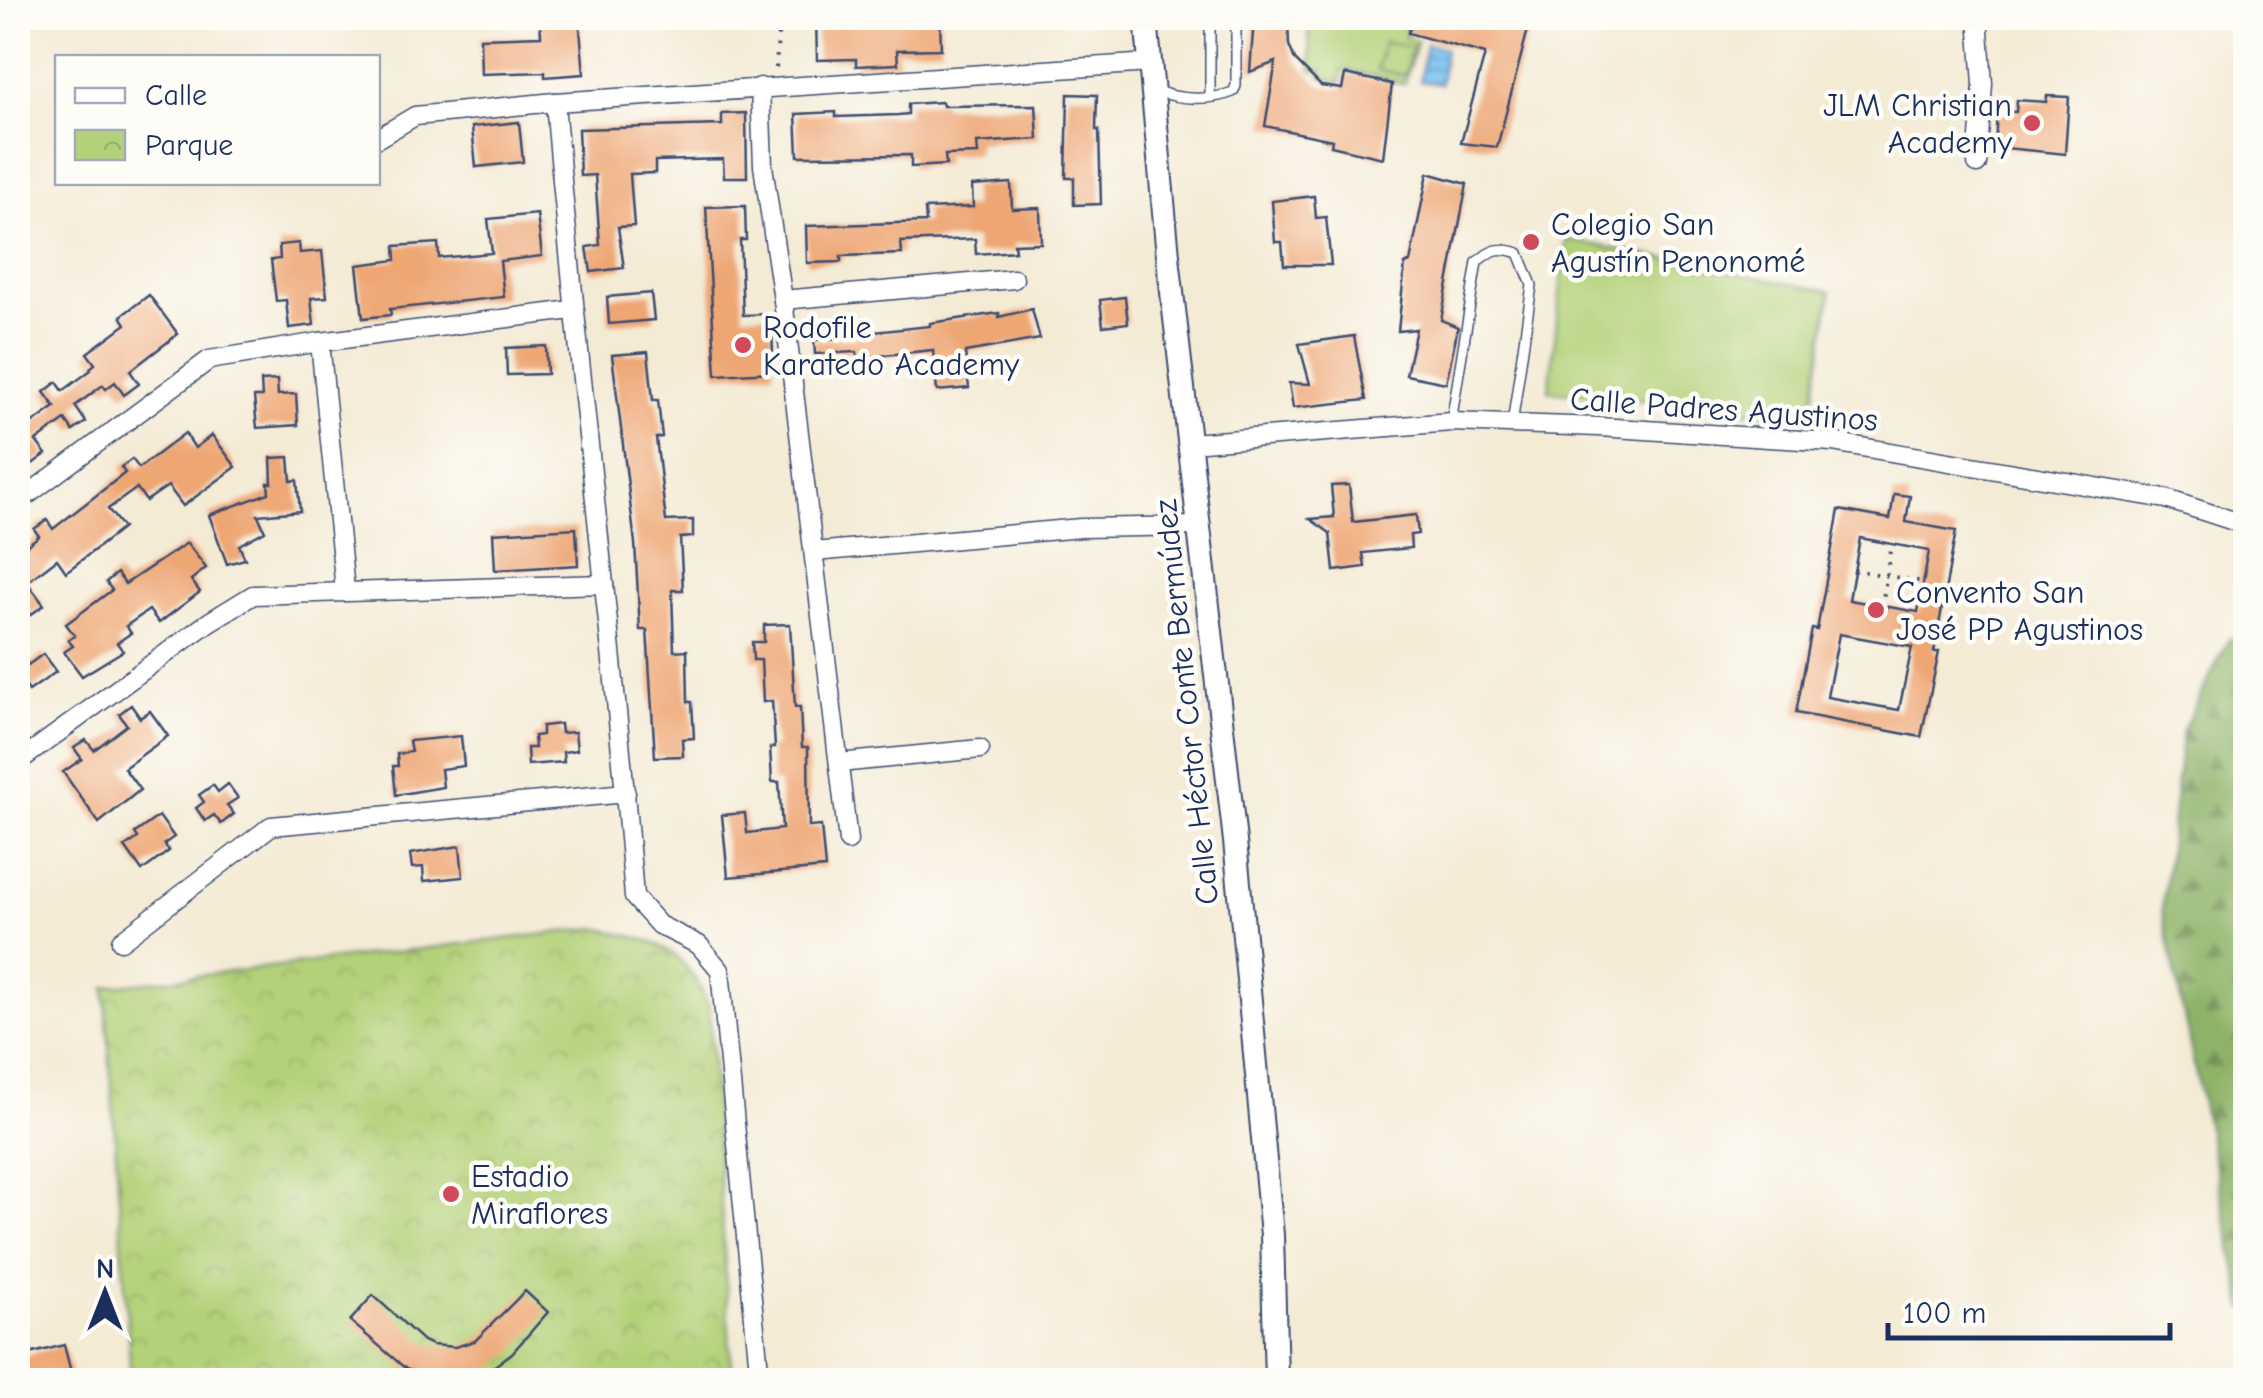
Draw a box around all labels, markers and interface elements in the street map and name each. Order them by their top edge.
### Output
legend [55,55,380,185]
text: Calle [145,78,207,113]
place label: JLM Christian Academy [1823,87,2013,161]
marker: JLM Christian Academy [2021,112,2043,134]
text: Parque [145,128,233,163]
place label: Colegio San Agustín Penonomé [1551,206,1805,280]
marker: Colegio San Agustín Penonomé [1520,231,1542,253]
place label: Rodofile Karatedo Academy [763,309,1020,383]
marker: Rodofile Karatedo Academy [732,334,754,356]
street label: Calle Padres Agustinos [1569,380,1879,439]
street label: Calle Héctor Conte Bermúdez [1147,497,1226,907]
place label: Convento San José PP Agustinos [1896,574,2143,648]
marker: Convento San José PP Agustinos [1865,599,1887,621]
place label: Estadio Miraflores [471,1158,608,1232]
marker: Estadio Miraflores [440,1183,462,1205]
north arrow [55,1243,155,1343]
text: N [96,1253,114,1285]
scale bar [1888,1278,2170,1340]
text: 100 m [1903,1296,1986,1331]

